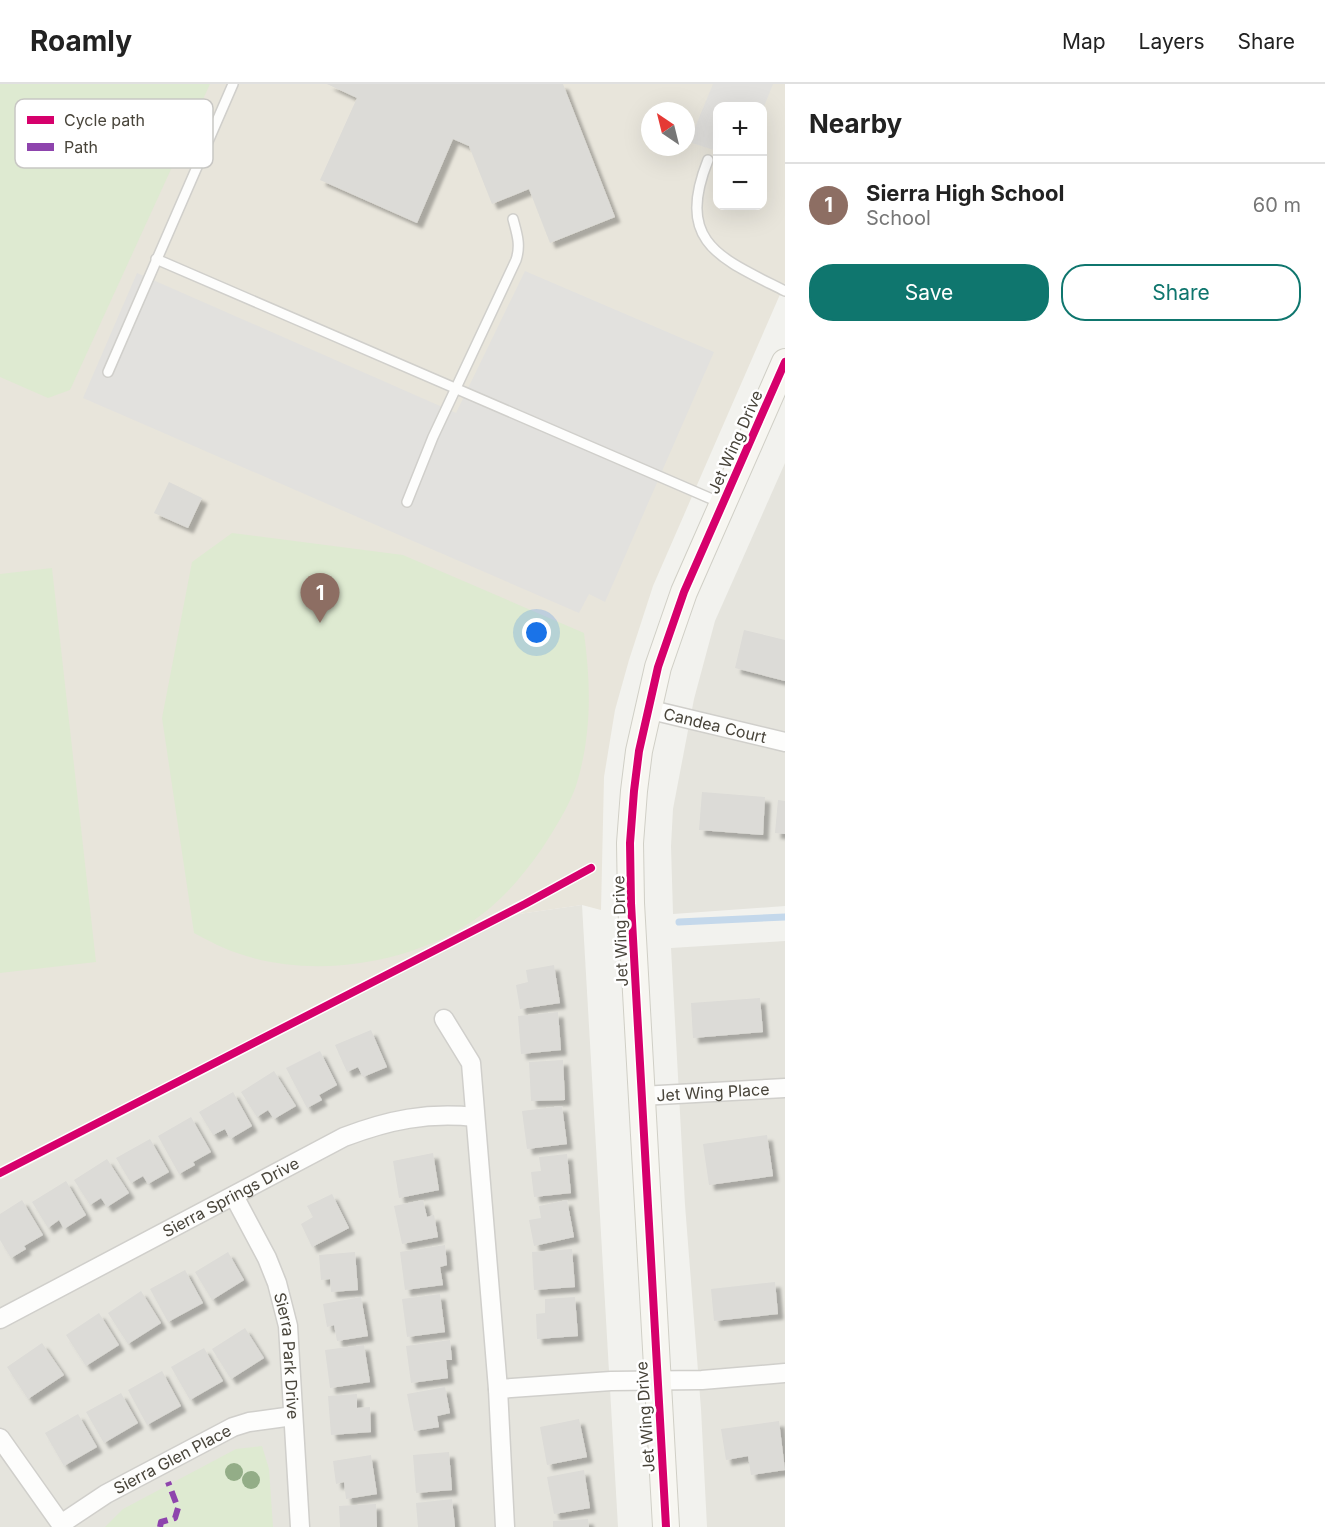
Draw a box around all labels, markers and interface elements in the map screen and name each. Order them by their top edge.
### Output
text: Roamly [30,24,132,58]
text: Map [1062,29,1106,54]
text: Layers [1139,29,1205,54]
text: Share [1238,29,1295,54]
legend [15,99,213,168]
north arrow [641,102,695,156]
map controls [713,102,767,210]
button: + [713,102,767,156]
text: Nearby [809,108,902,139]
text: Cycle path [64,110,145,130]
text: Path [64,137,98,157]
button: − [713,156,767,210]
text: Sierra High School [866,180,1064,206]
text: 1 [824,193,833,217]
text: 60 m [1253,193,1301,217]
text: School [866,206,931,230]
button: Save [809,264,1049,321]
button: Share [1061,264,1301,321]
street label: Jet Wing Drive [703,387,767,497]
pin: 1 [300,574,340,623]
your location [522,618,551,647]
street label: Candea Court [662,703,769,747]
street label: Jet Wing Drive [608,875,632,987]
street label: Jet Wing Place [656,1079,770,1105]
street label: Sierra Springs Drive [159,1153,302,1241]
street label: Sierra Park Drive [270,1290,304,1420]
street label: Jet Wing Drive [631,1361,659,1473]
street label: Sierra Glen Place [110,1420,234,1498]

